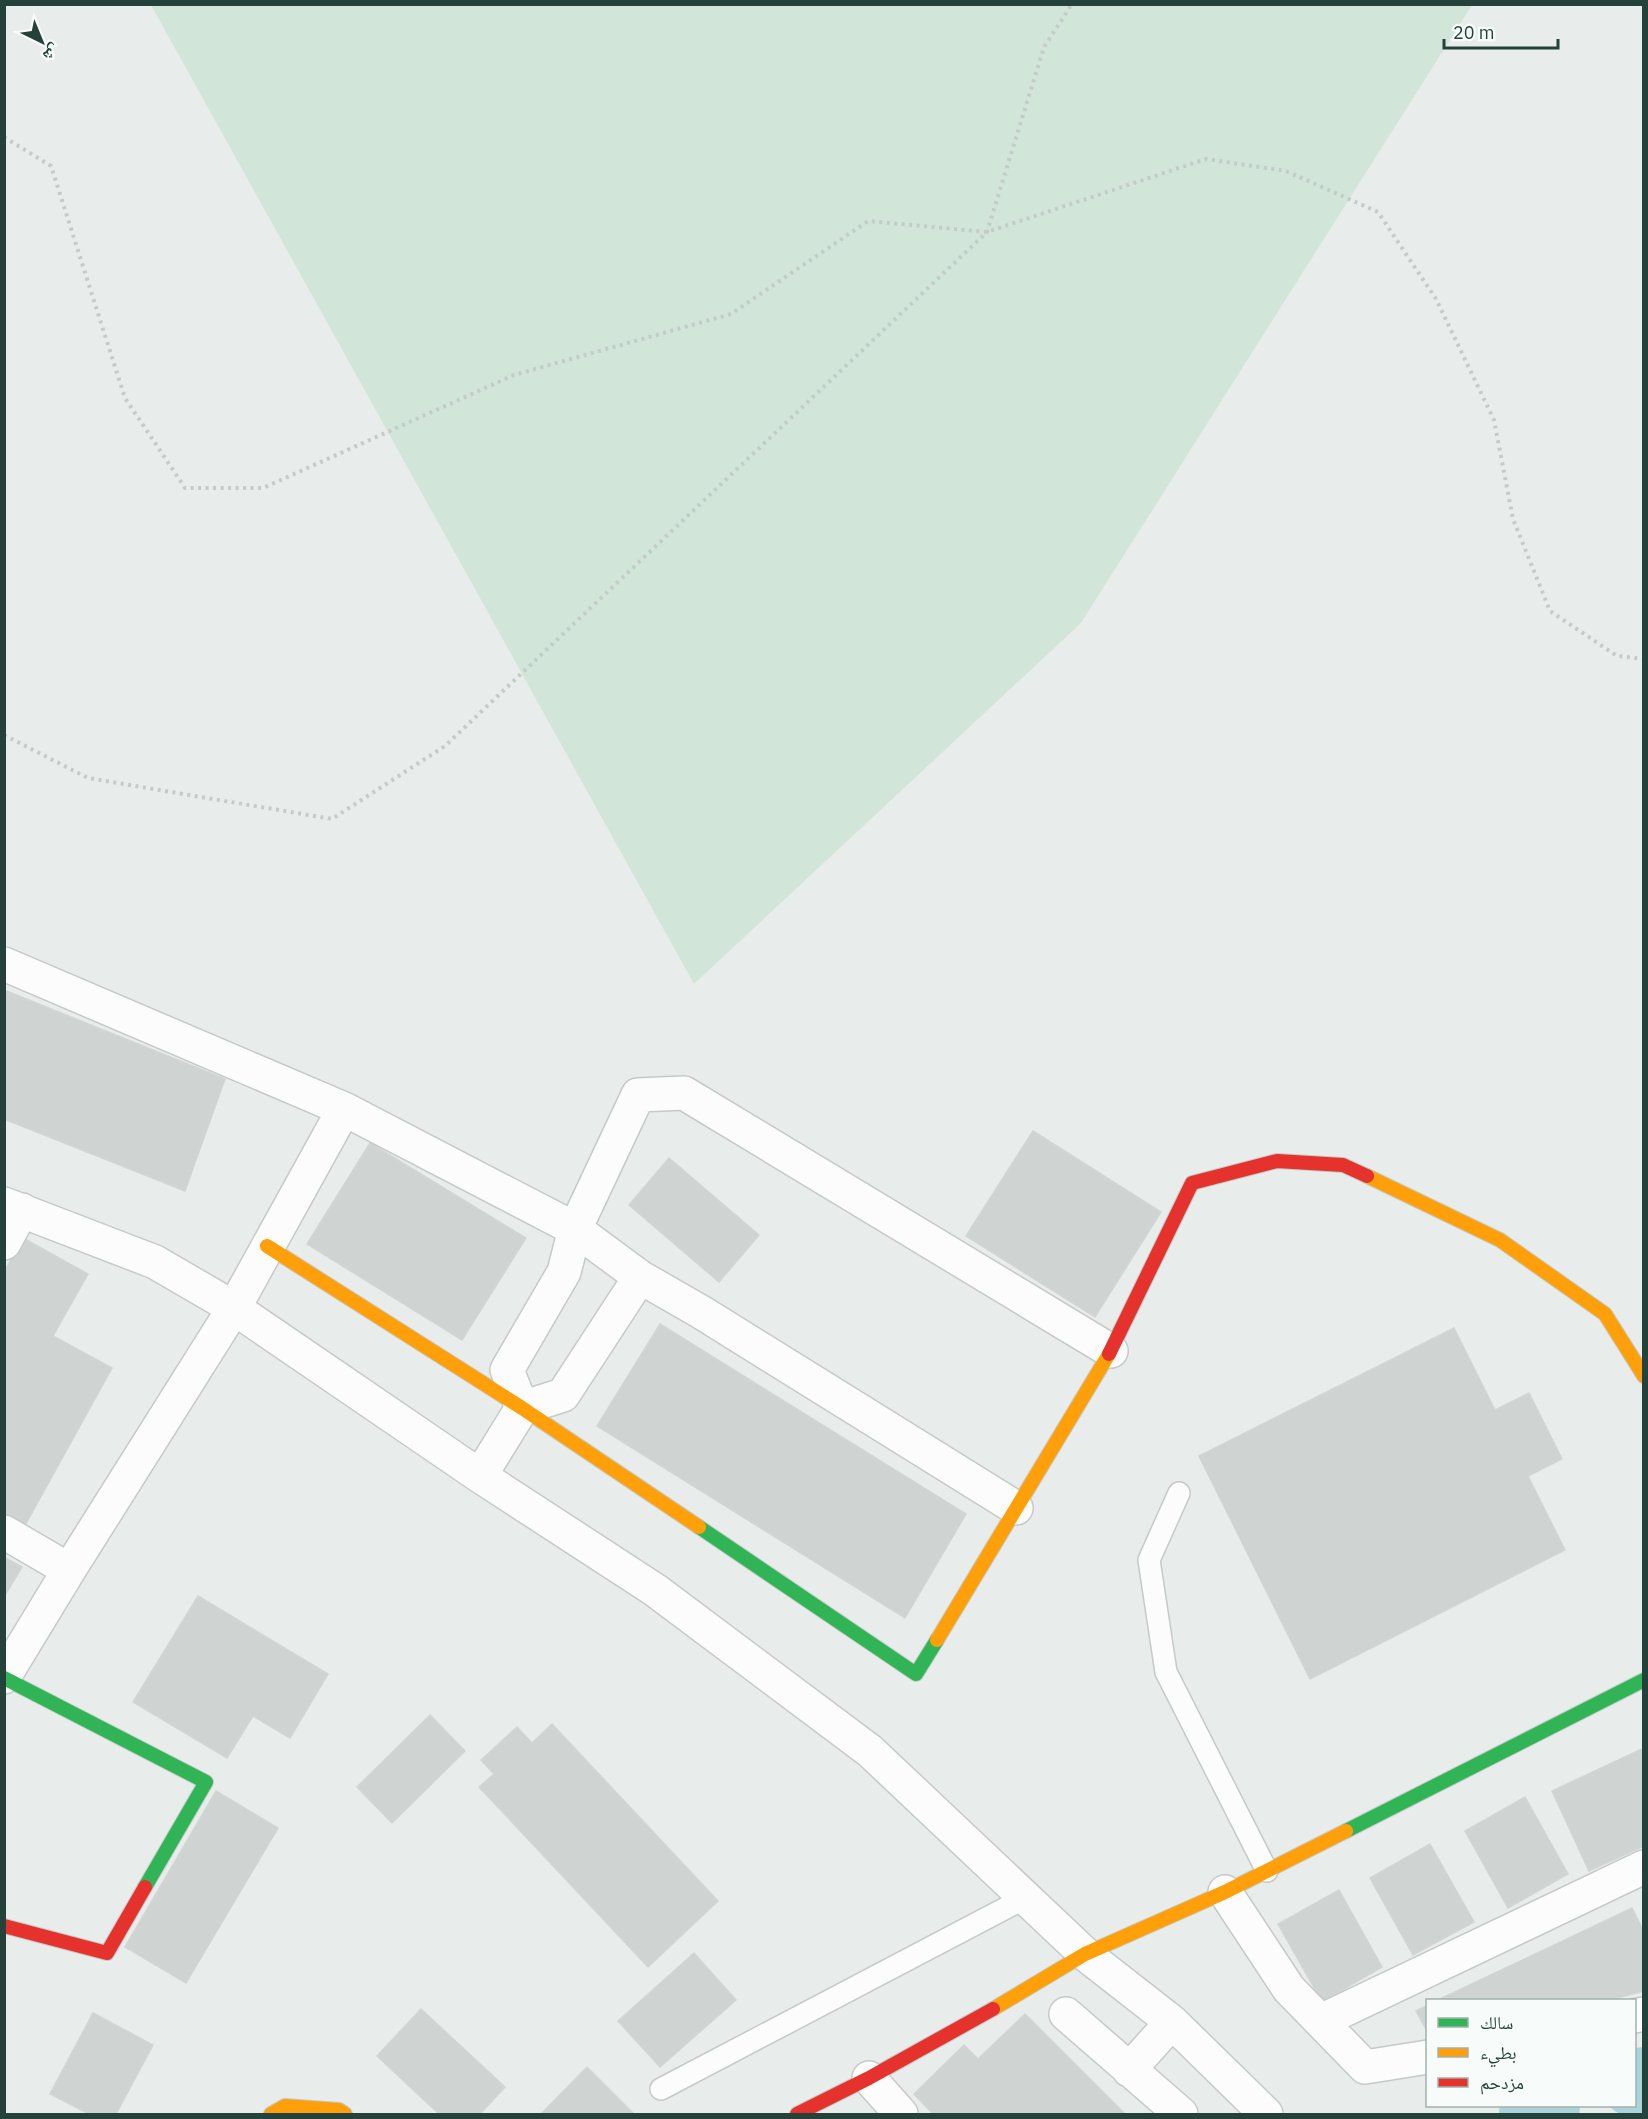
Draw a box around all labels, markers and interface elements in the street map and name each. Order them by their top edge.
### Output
north arrow [12,12,72,72]
scale bar [1444,12,1558,50]
text: 20 m [1453,21,1495,44]
text: ش [39,40,65,66]
legend [1426,1999,1636,2107]
text: سالك [1480,2011,1513,2034]
text: بطيء [1480,2041,1517,2068]
text: مزدحم [1480,2071,1524,2095]

